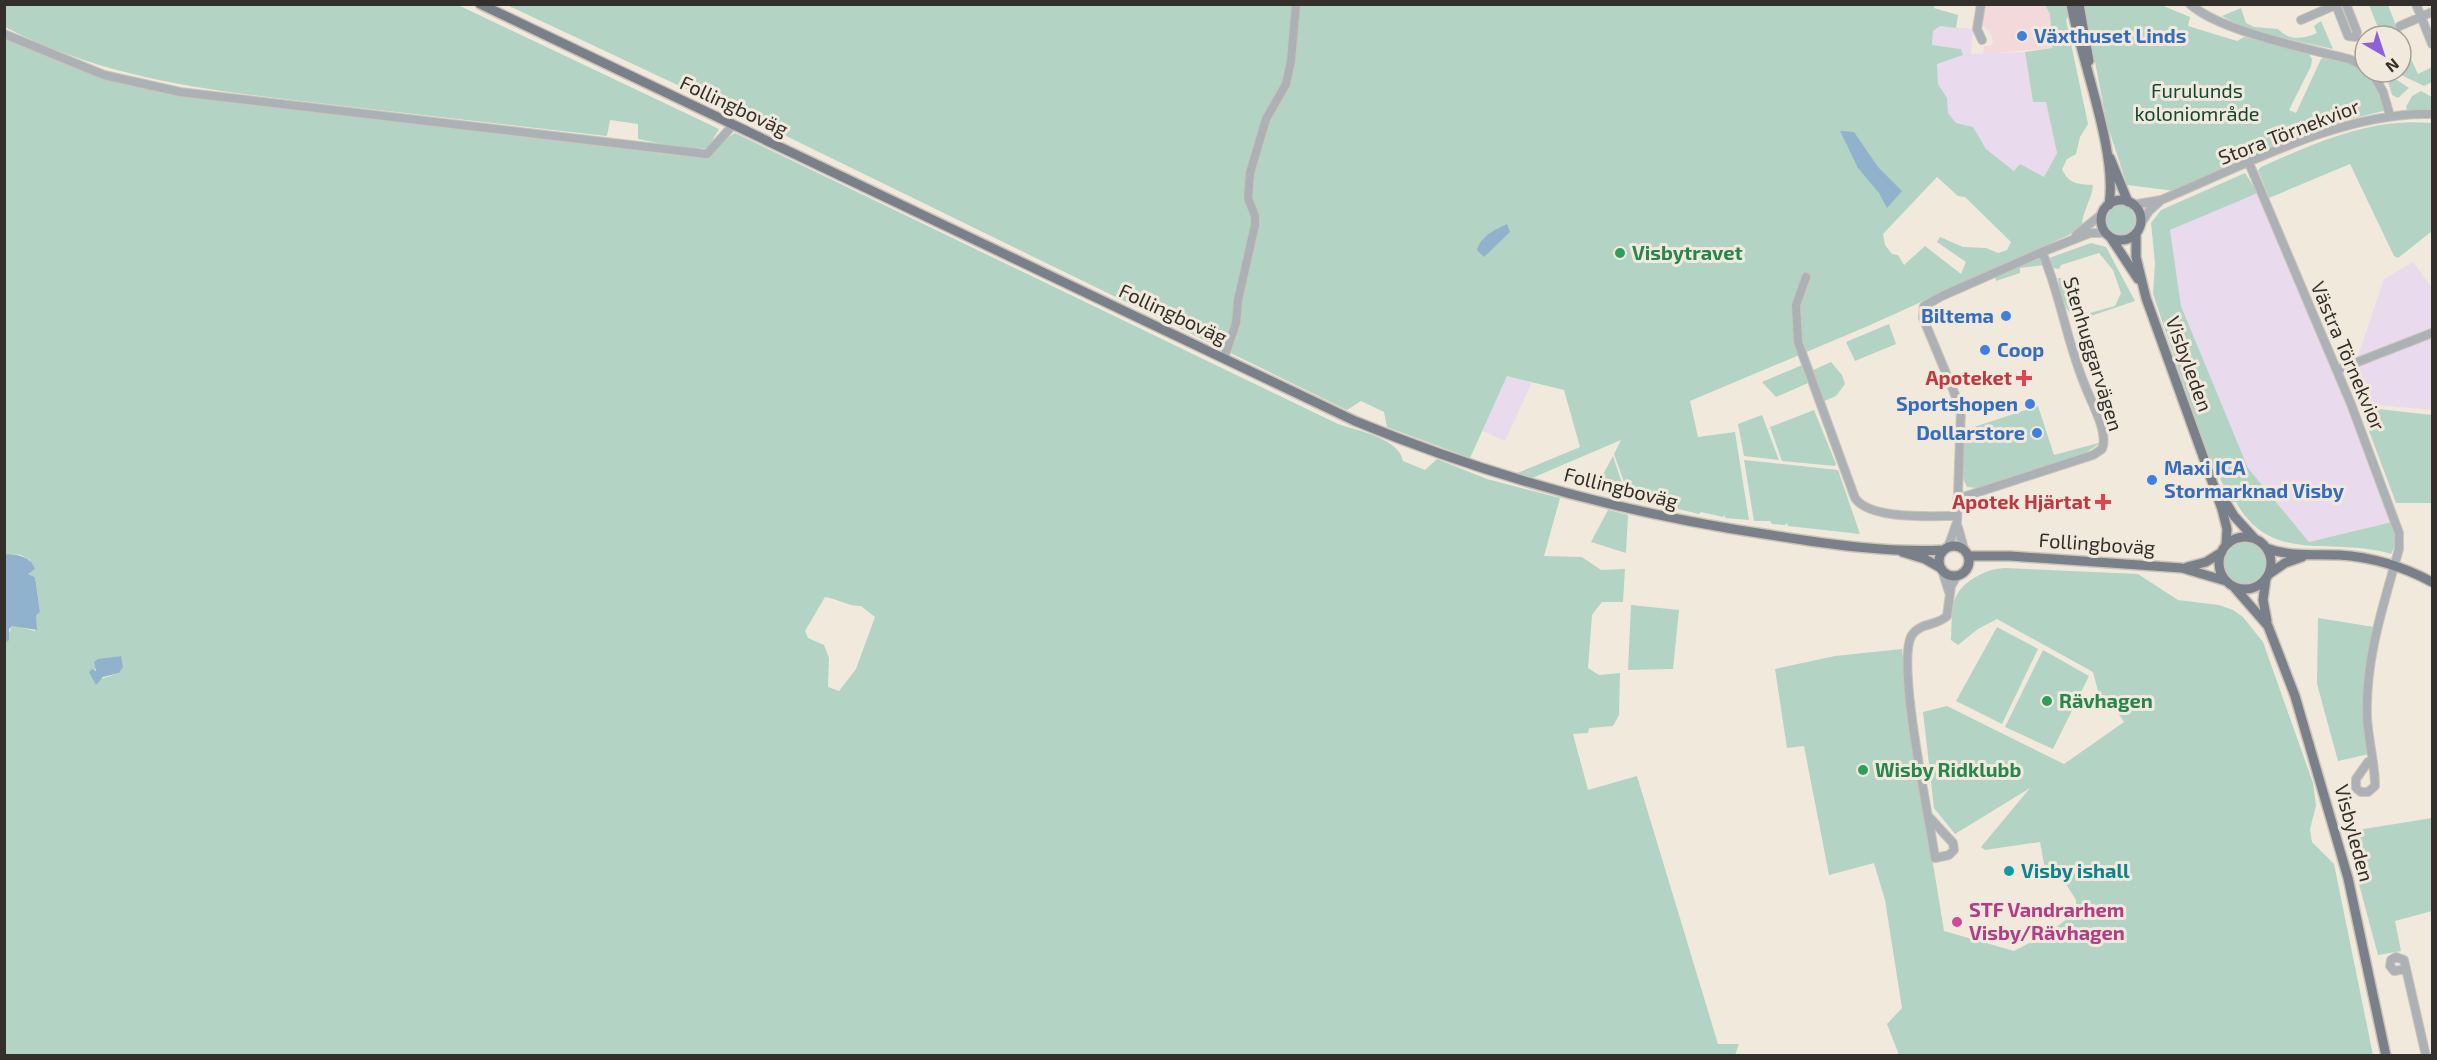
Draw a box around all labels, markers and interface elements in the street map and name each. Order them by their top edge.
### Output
place label: Växthuset Linds [2034,23,2186,47]
north arrow [2353,24,2413,84]
marker: Växthuset Linds [2015,29,2029,43]
text: N [2382,55,2403,77]
street label: Follingboväg [676,70,792,141]
park label: Furulunds koloniområde [2134,78,2260,125]
street label: Stora Törnekvior [2215,93,2363,169]
place label: Visbytravet [1632,240,1743,265]
marker: Visbytravet [1613,246,1627,260]
street label: Stenhuggarvägen [2059,274,2129,434]
street label: Västra Törnekvior [2307,277,2391,434]
street label: Follingboväg [1115,278,1231,349]
place label: Biltema [1921,303,1994,327]
marker: Biltema [1999,309,2013,323]
street label: Visbyleden [2162,313,2218,415]
place label: Coop [1997,337,2044,361]
marker: Coop [1978,343,1992,357]
place label: Apoteket [1925,365,2012,389]
marker: Apoteket [2017,371,2031,385]
place label: Sportshopen [1896,391,2018,415]
marker: Sportshopen [2023,397,2037,411]
place label: Dollarstore [1916,420,2025,444]
marker: Dollarstore [2030,426,2044,440]
place label: Maxi ICA Stormarknad Visby [2164,455,2345,503]
street label: Follingboväg [1562,461,1681,513]
marker: Maxi ICA Stormarknad Visby [2145,473,2159,487]
place label: Apotek Hjärtat [1952,489,2091,513]
marker: Apotek Hjärtat [2096,495,2110,509]
street label: Follingboväg [2038,527,2156,559]
place label: Rävhagen [2059,688,2153,712]
marker: Rävhagen [2040,694,2054,708]
place label: Wisby Ridklubb [1875,757,2021,782]
marker: Wisby Ridklubb [1856,763,1870,777]
street label: Visbyleden [2330,781,2379,884]
place label: Visby ishall [2021,858,2130,883]
marker: Visby ishall [2002,864,2016,878]
place label: STF Vandrarhem Visby/Rävhagen [1969,897,2125,945]
marker: STF Vandrarhem Visby/Rävhagen [1950,915,1964,929]

